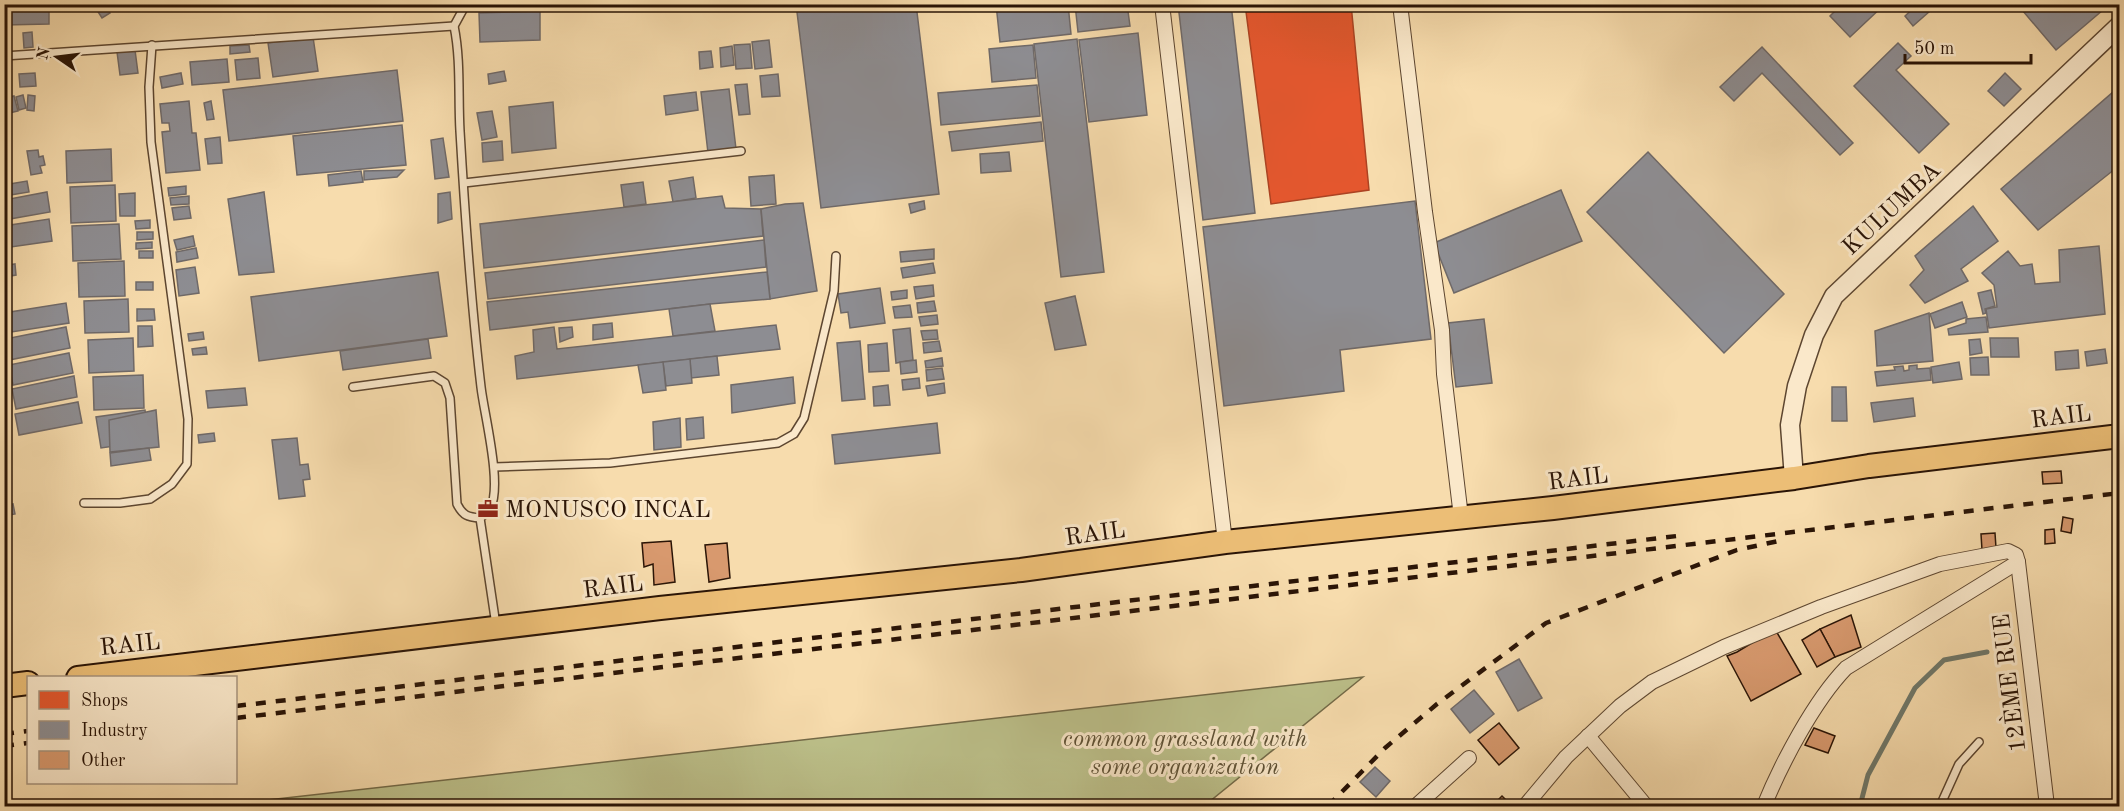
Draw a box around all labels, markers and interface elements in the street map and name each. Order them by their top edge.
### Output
north arrow [27,27,87,87]
scale bar [1905,27,2031,65]
text: 50 m [1914,40,1954,58]
text: N [35,45,54,62]
street label: KULUMBA [1839,158,1946,261]
street label: RAIL [2029,402,2093,434]
street label: RAIL [1546,464,1610,496]
office icon: MONUSCO INCAL [476,497,500,521]
place label: MONUSCO INCAL [505,499,711,523]
street label: RAIL [1063,519,1127,551]
street label: RAIL [581,572,645,604]
street label: 12ÈME RUE [1987,612,2031,754]
street label: RAIL [99,631,162,661]
legend [27,676,237,784]
text: Shops [81,692,128,710]
text: Industry [81,722,148,740]
park label: common grassland with some organization [1063,728,1307,780]
text: Other [81,752,126,770]

